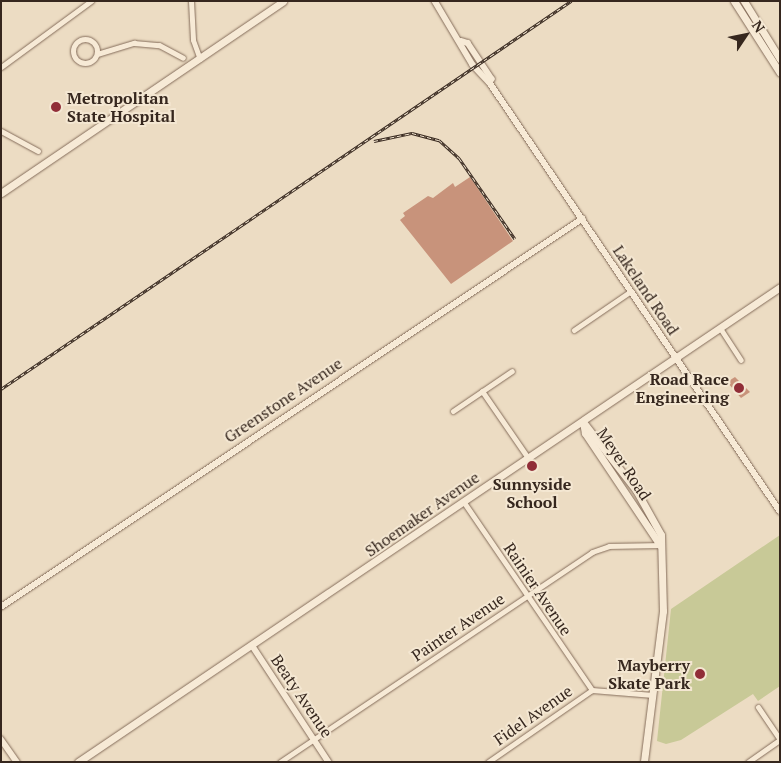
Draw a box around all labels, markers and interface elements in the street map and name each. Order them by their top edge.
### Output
north arrow [721,10,771,60]
text: N [748,17,770,36]
place label: Metropolitan State Hospital [67,88,175,126]
marker: Metropolitan State Hospital [49,100,63,114]
street label: Lakeland Road [609,242,683,338]
street label: Greenstone Avenue [220,353,346,447]
place label: Road Race Engineering [636,369,729,407]
marker: Road Race Engineering [733,382,745,394]
street label: Meyer Road [593,424,655,504]
marker: Sunnyside School [526,460,538,472]
street label: Shoemaker Avenue [361,467,483,561]
place label: Sunnyside School [493,474,571,512]
street label: Rainier Avenue [500,539,576,639]
street label: Painter Avenue [408,589,508,665]
street label: Beaty Avenue [267,651,337,741]
place label: Mayberry Skate Park [608,655,690,693]
marker: Mayberry Skate Park [694,668,706,680]
street label: Fidel Avenue [490,681,576,749]

